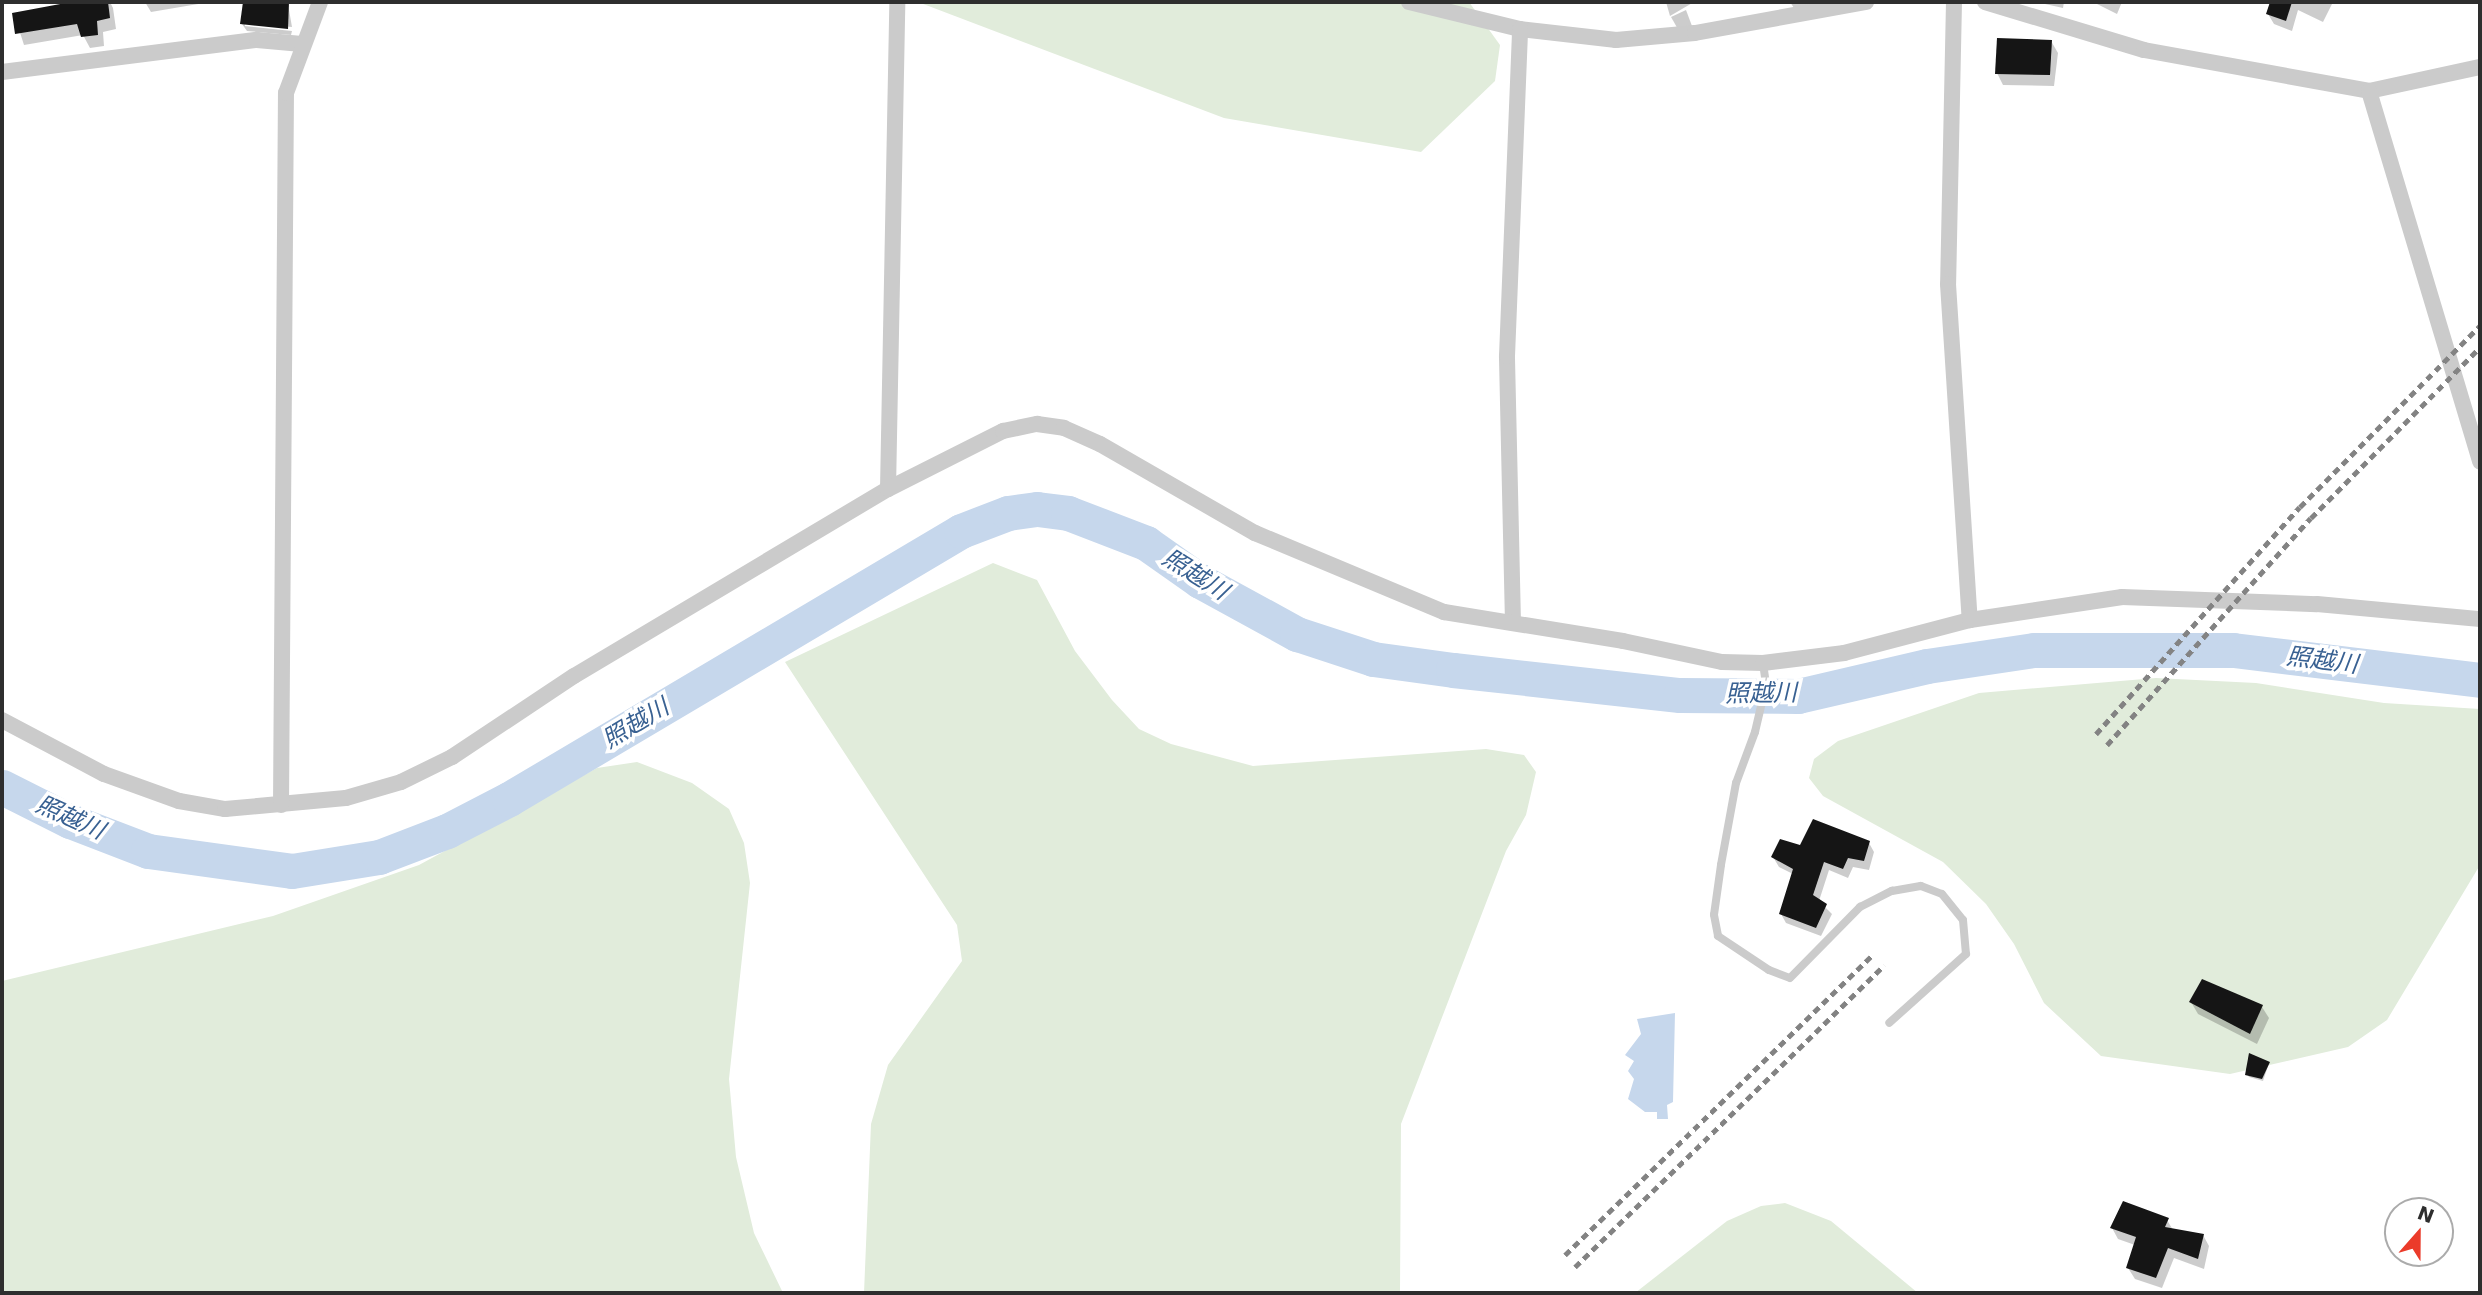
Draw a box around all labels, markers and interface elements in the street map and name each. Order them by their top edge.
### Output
water label: 照越川 [1157,544,1233,606]
water label: 照越川 [2285,642,2359,680]
water label: 照越川 [1725,679,1797,709]
water label: 照越川 [598,693,674,755]
water label: 照越川 [31,790,109,846]
north arrow [2384,1197,2454,1267]
text: N [2414,1201,2437,1227]

